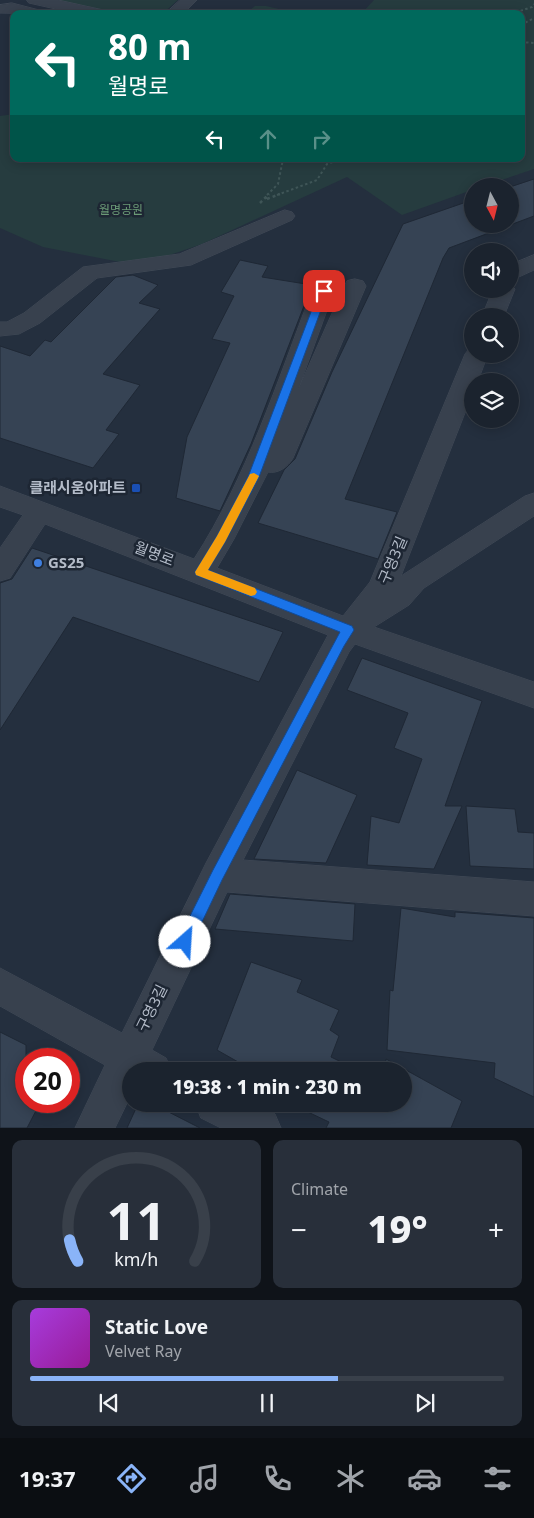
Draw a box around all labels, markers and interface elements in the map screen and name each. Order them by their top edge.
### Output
text: 80 m [108,23,191,70]
icon: left [25,30,90,95]
text: 월명로 [108,70,169,100]
icon: left [201,125,229,153]
icon: ahead [254,125,282,153]
icon: right [307,125,335,153]
north arrow [464,178,519,232]
map controls [464,178,519,428]
park label: 월명공원 [99,201,143,218]
button: sound [464,243,519,298]
pin [303,270,345,312]
icon: arrive [310,277,338,305]
button: search [464,308,519,363]
button: layers [464,373,519,428]
place label: 클래시움아파트 [29,477,126,497]
marker: 클래시움아파트 [130,482,142,494]
street label: 구영3길 [373,533,411,587]
street label: 월명로 [131,536,177,570]
place label: GS25 [48,552,84,572]
marker: GS25 [32,557,44,569]
position arrow [158,915,210,967]
street label: 구영3길 [131,981,171,1034]
speed limit sign: 20 [15,1048,80,1113]
text: 19:38 · 1 min · 230 m [172,1074,362,1100]
text: Climate [291,1178,348,1200]
text: 11 [107,1184,166,1255]
text: 19° [367,1202,428,1254]
text: − [291,1210,307,1248]
text: + [488,1210,504,1248]
text: km/h [115,1247,158,1271]
text: Static Love [105,1314,208,1340]
text: Velvet Ray [105,1340,182,1362]
icon: previous [95,1389,123,1417]
icon: pause [253,1389,281,1417]
icon: next [411,1389,439,1417]
icon: directions [114,1461,149,1496]
icon: music [187,1461,222,1496]
icon: phone [260,1461,295,1496]
icon: climate [333,1461,368,1496]
icon: car [407,1461,442,1496]
icon: filters [480,1461,515,1496]
text: 19:37 [19,1463,76,1493]

